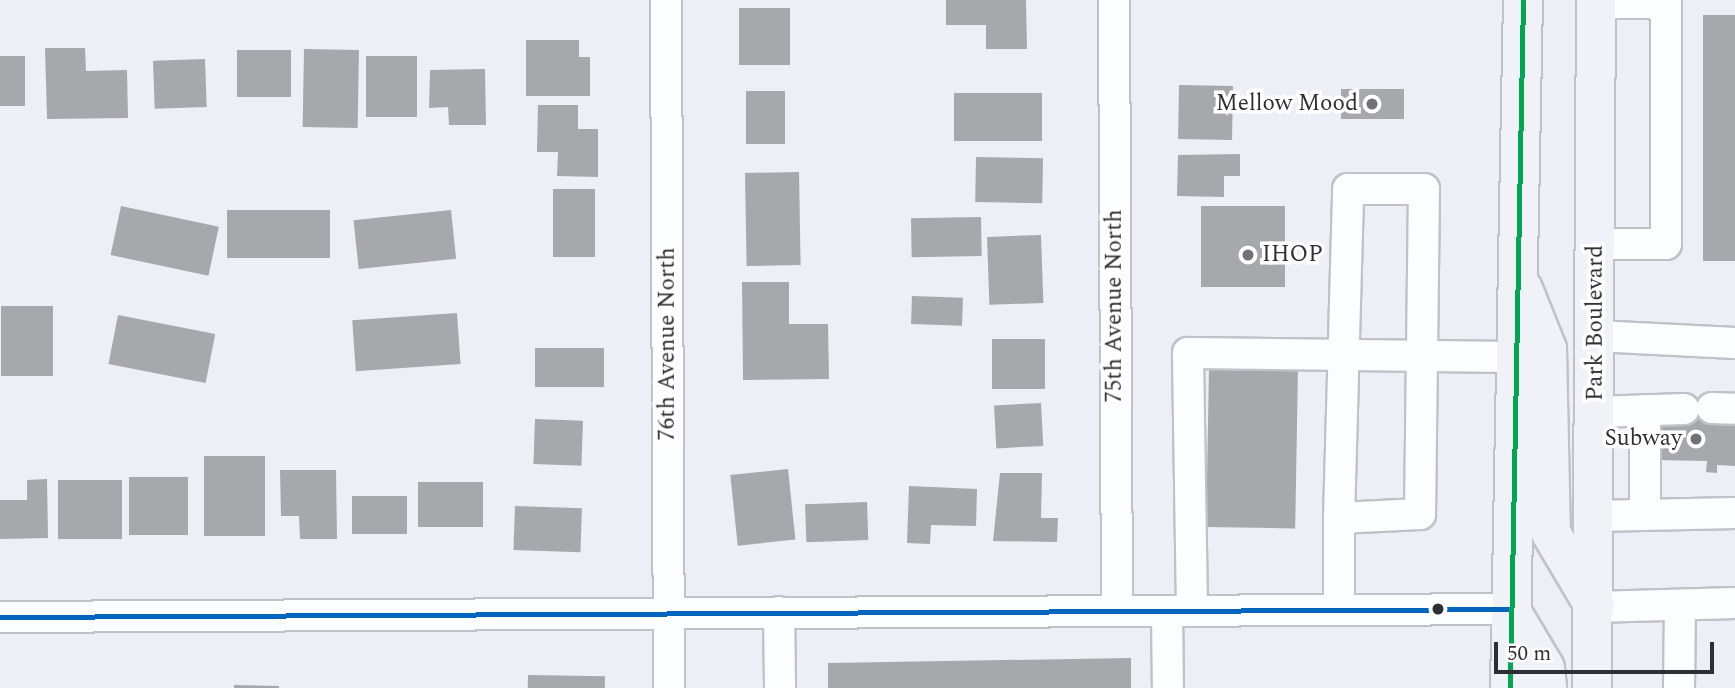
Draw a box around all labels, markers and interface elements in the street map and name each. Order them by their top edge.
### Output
place label: Mellow Mood [1216,90,1358,118]
marker: Mellow Mood [1364,96,1380,112]
street label: 75th Avenue North [1101,209,1129,403]
place label: IHOP [1262,241,1323,269]
street label: Park Boulevard [1582,245,1610,401]
street label: 76th Avenue North [654,247,682,441]
marker: IHOP [1240,247,1256,263]
place label: Subway [1605,425,1682,453]
marker: Subway [1688,431,1704,447]
unlabelled marker [1431,602,1445,616]
scale bar [1497,628,1718,672]
text: 50 m [1507,638,1551,670]

